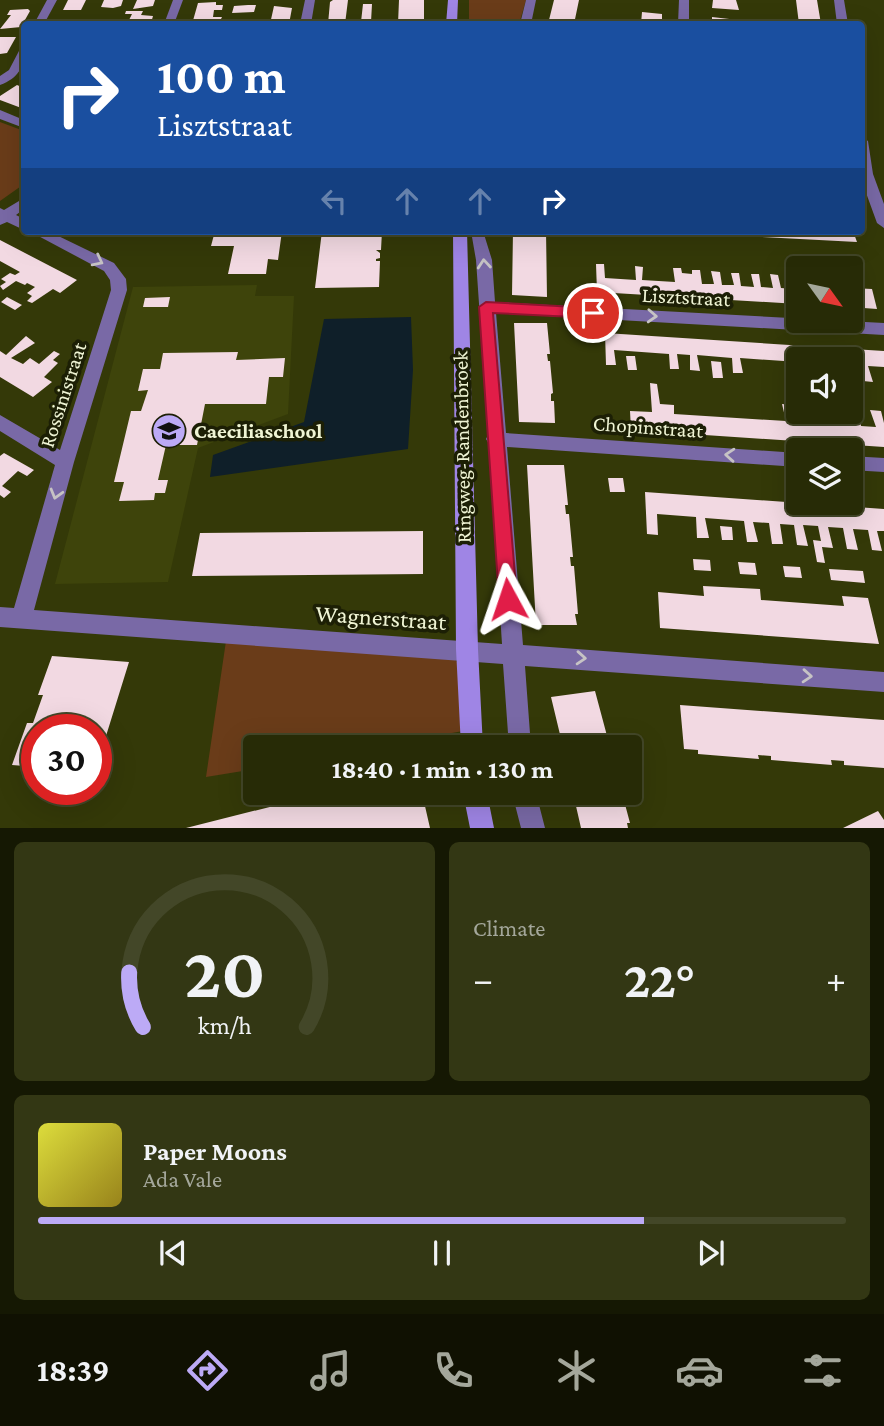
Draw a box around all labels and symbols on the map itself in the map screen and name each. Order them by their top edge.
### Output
one-way arrow [90,253,103,267]
north arrow [786,256,863,332]
one-way arrow [476,258,491,270]
pin [563,283,623,343]
street label: Lisztstraat [641,283,732,311]
one-way arrow [647,308,658,323]
street label: Rossinistraat [35,338,92,451]
street label: Ringweg-Randenbroek [448,351,476,543]
street label: Chopinstraat [592,411,705,443]
school or university icon: Caeciliaschool [150,412,188,450]
place label: Caeciliaschool [194,419,322,443]
one-way arrow [724,448,735,463]
one-way arrow [50,488,64,500]
position arrow [471,562,545,636]
street label: Wagnerstraat [315,599,448,635]
one-way arrow [575,650,586,665]
one-way arrow [802,668,813,683]
speed limit sign: 30 [21,714,112,805]

